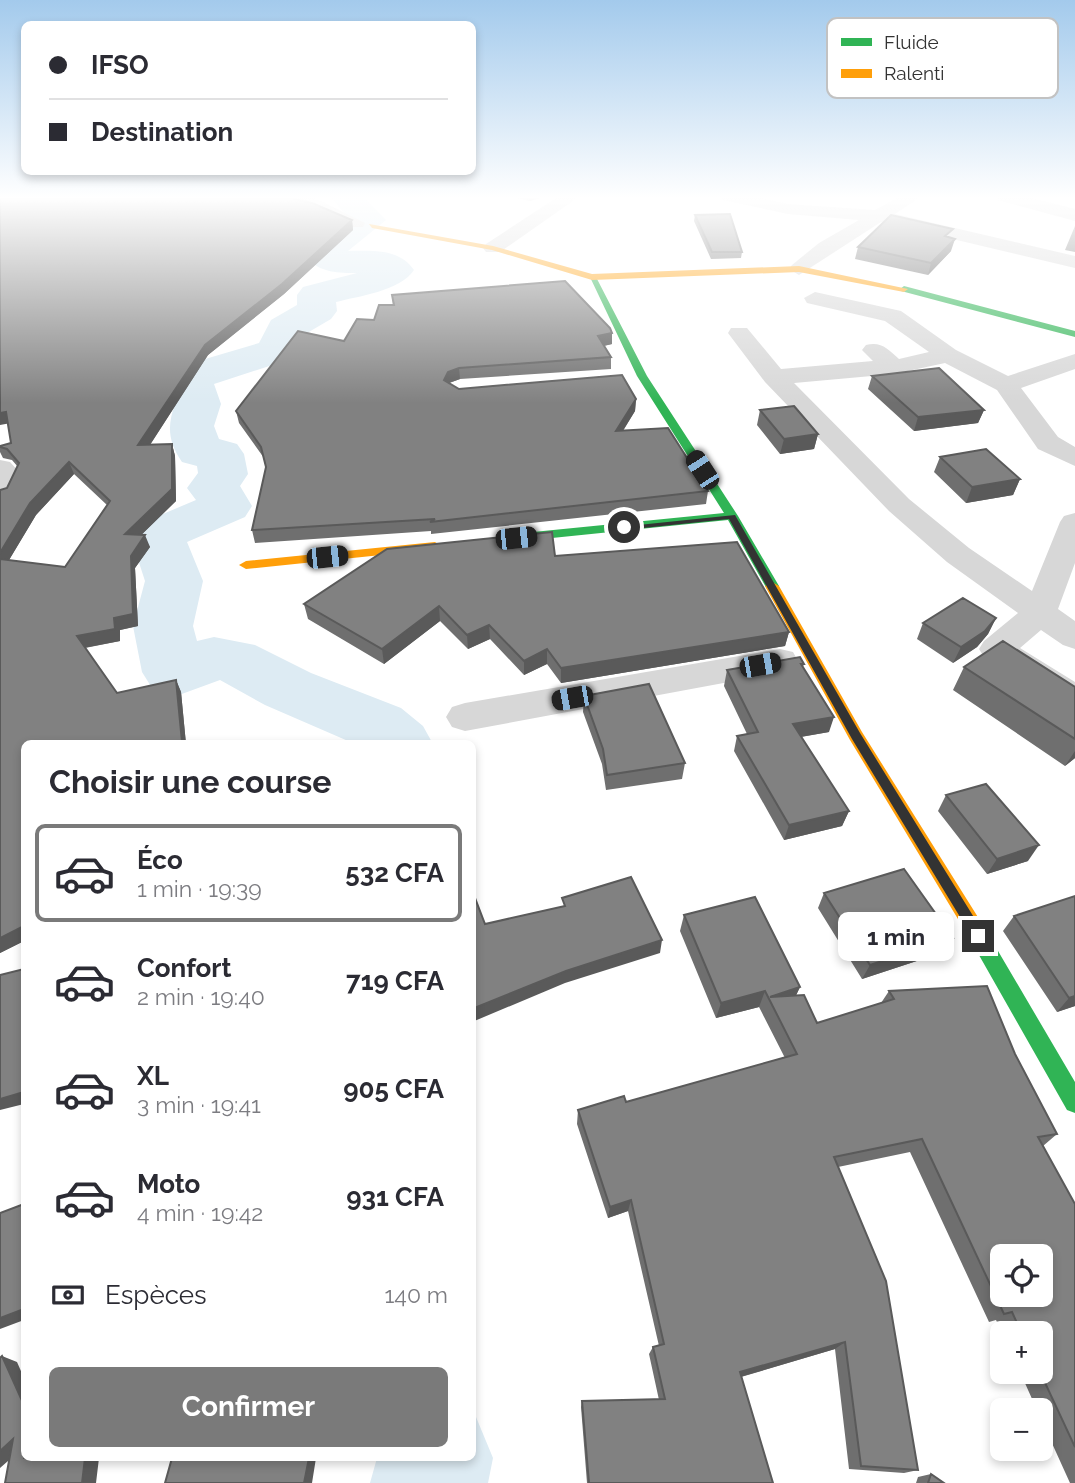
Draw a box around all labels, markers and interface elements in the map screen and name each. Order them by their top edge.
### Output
legend [827,18,1058,98]
text: Fluide [884,31,939,53]
text: IFSO [91,50,149,80]
text: Ralenti [884,62,944,84]
text: Destination [91,117,233,147]
car [682,447,723,493]
route start [608,511,640,543]
car [495,525,538,551]
car [306,544,349,570]
car [738,651,783,679]
car [550,684,595,712]
text: Choisir une course [49,763,332,800]
icon: car [53,842,116,905]
text: Éco [137,845,183,875]
text: 532 CFA [345,858,444,888]
text: 1 min · 19:39 [137,875,262,902]
callout: 1 min [838,912,954,960]
route end [962,920,994,952]
text: 1 min [867,923,925,950]
icon: car [53,950,116,1013]
text: Confort [137,953,231,983]
text: 719 CFA [346,966,444,996]
text: 2 min · 19:40 [137,983,265,1010]
icon: car [53,1058,116,1121]
text: XL [137,1061,169,1091]
text: 905 CFA [343,1074,444,1104]
text: 3 min · 19:41 [137,1091,261,1118]
icon: car [53,1166,116,1229]
text: Moto [137,1169,200,1199]
text: 931 CFA [346,1182,444,1212]
text: 4 min · 19:42 [137,1199,263,1226]
map controls [990,1244,1053,1461]
button: locate [990,1244,1053,1307]
icon: cash [49,1276,87,1314]
text: Espèces [105,1280,207,1310]
text: 140 m [385,1281,448,1308]
button: + [990,1321,1053,1384]
button: Confirmer [49,1367,448,1447]
button: − [990,1398,1053,1461]

